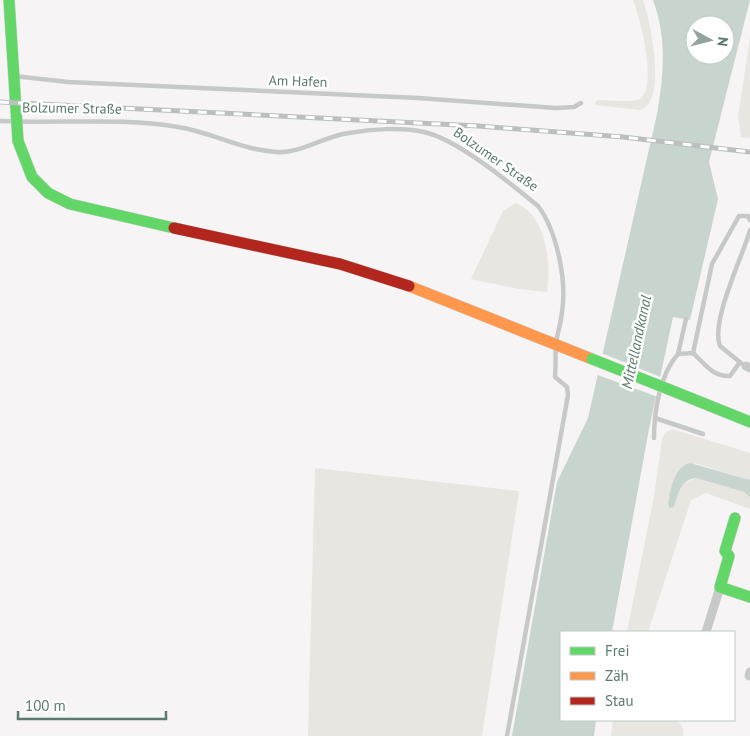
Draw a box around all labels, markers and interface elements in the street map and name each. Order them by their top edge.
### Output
north arrow [685,15,735,65]
text: N [713,36,732,47]
street label: Am Hafen [268,71,328,91]
street label: Bolzumer Straße [22,98,122,118]
street label: Bolzumer Straße [450,123,542,195]
water label: Mittellandkanal [617,293,655,391]
legend [560,631,735,721]
text: Frei [605,641,630,660]
text: Zäh [605,666,629,685]
scale bar [18,688,165,720]
text: Stau [605,691,634,710]
text: 100 m [25,696,66,715]

